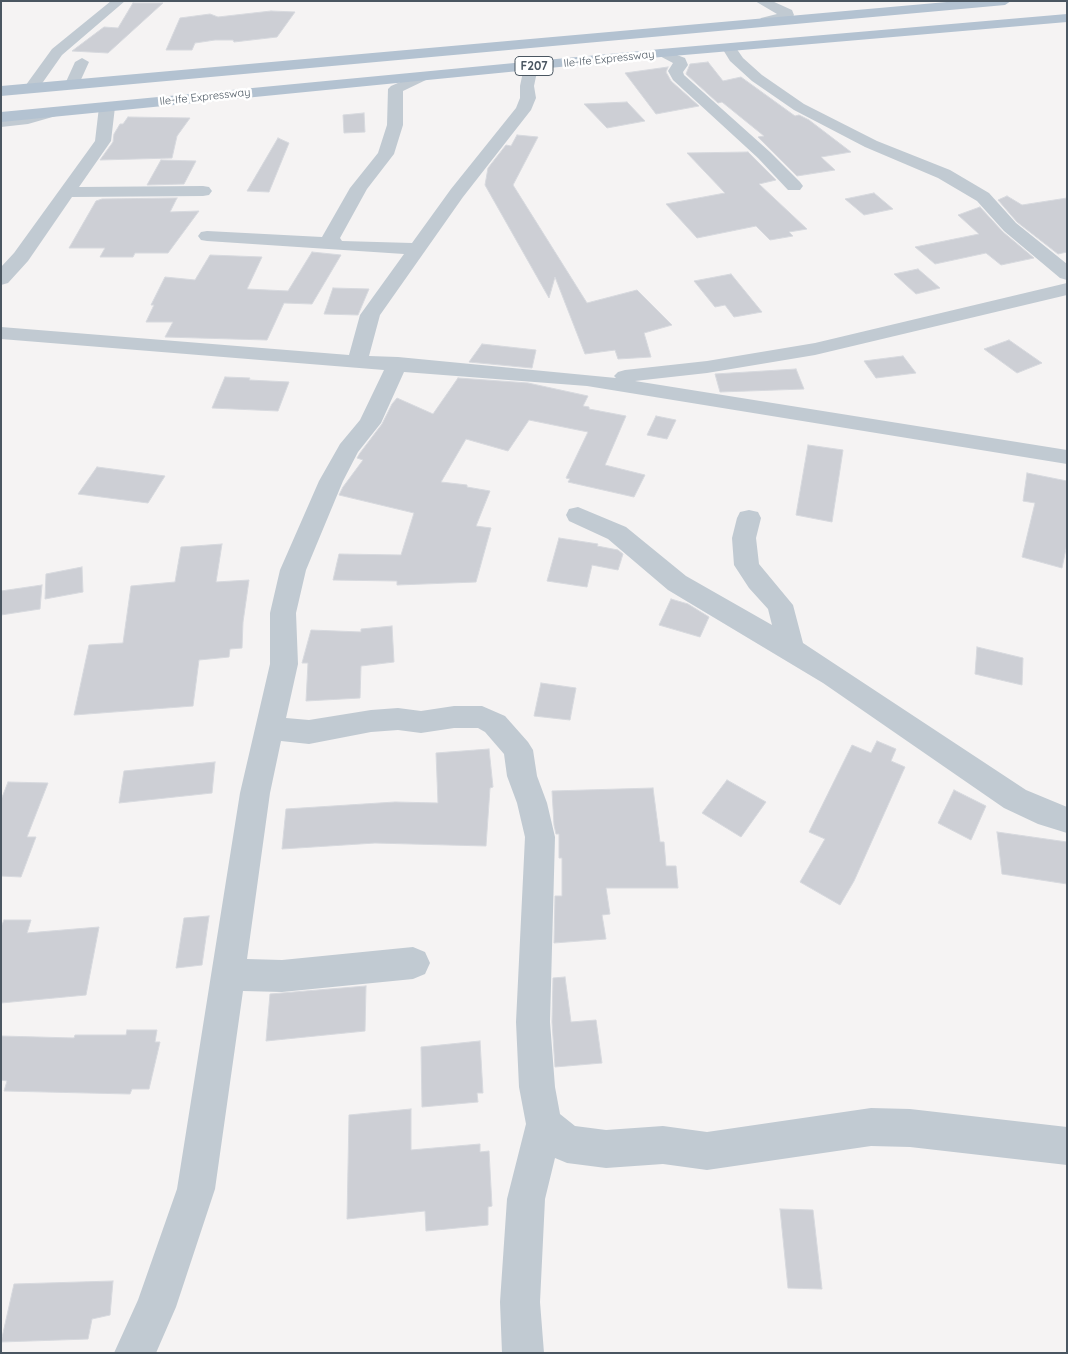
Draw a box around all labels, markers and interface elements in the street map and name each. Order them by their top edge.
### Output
street label: Ile-Ife Expressway [563,48,655,70]
road number: F207 [515,56,553,76]
street label: Ile-Ife Expressway [159,86,251,108]

